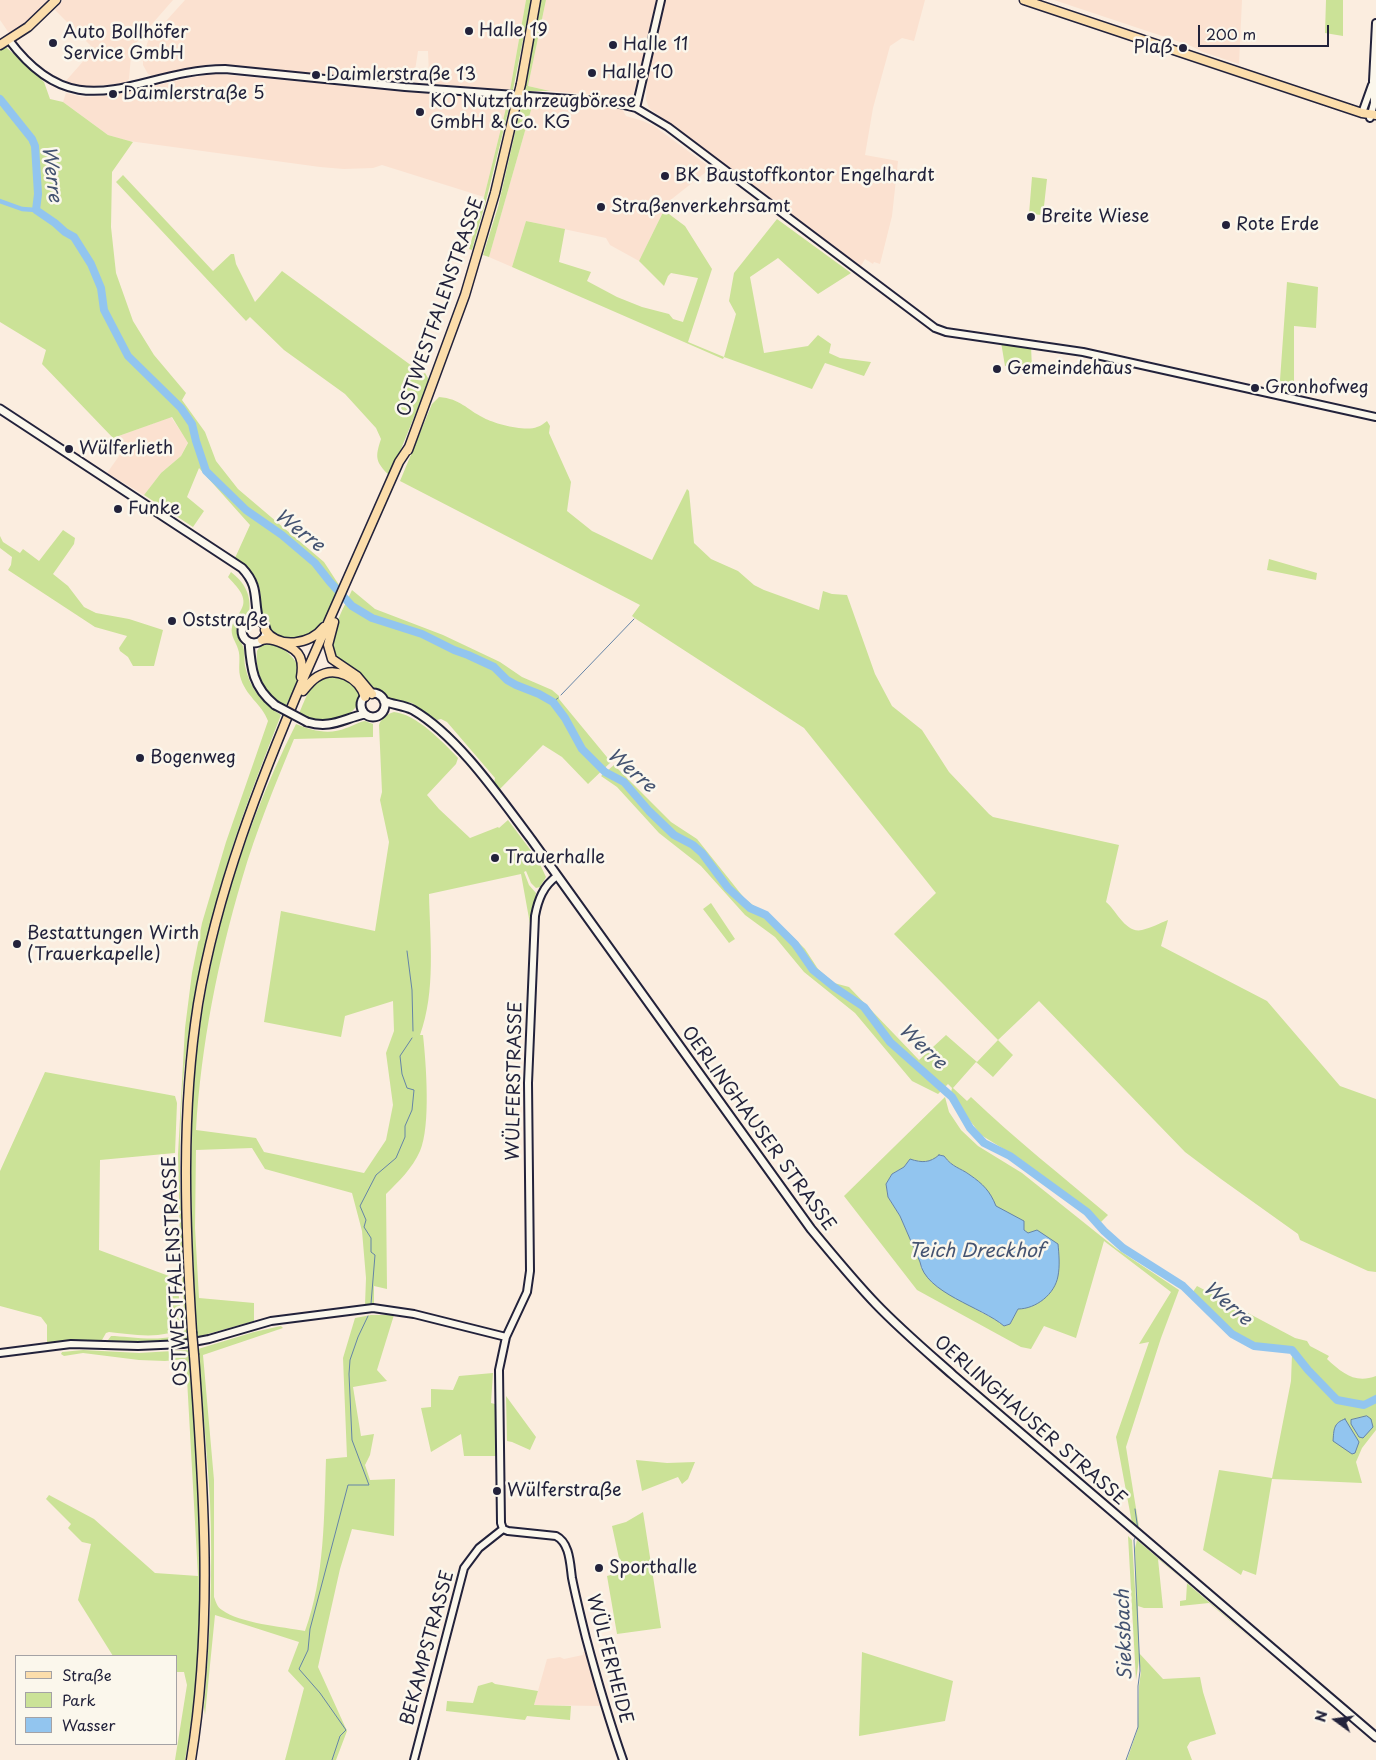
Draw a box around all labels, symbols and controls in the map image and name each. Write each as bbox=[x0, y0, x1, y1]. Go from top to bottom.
scale bar bbox=[1201, 15, 1332, 47]
place label: Halle 19 bbox=[479, 20, 548, 42]
place label: Auto Bollhöfer Service GmbH bbox=[63, 22, 188, 64]
text: 200 m bbox=[1206, 22, 1256, 45]
marker: Halle 19 bbox=[463, 25, 475, 37]
place label: Halle 11 bbox=[623, 34, 688, 56]
marker: Auto Bollhöfer Service GmbH bbox=[47, 37, 59, 49]
place label: Plaß bbox=[1133, 37, 1173, 59]
marker: Halle 11 bbox=[607, 39, 619, 51]
marker: Plaß bbox=[1177, 42, 1189, 54]
place label: Halle 10 bbox=[602, 62, 673, 84]
place label: Daimlerstraße 13 bbox=[326, 64, 476, 86]
marker: Halle 10 bbox=[586, 67, 598, 79]
marker: Daimlerstraße 13 bbox=[310, 69, 322, 81]
place label: Daimlerstraße 5 bbox=[123, 83, 265, 105]
marker: Daimlerstraße 5 bbox=[107, 88, 119, 100]
place label: KO Nutzfahrzeugbörese GmbH & Co. KG bbox=[430, 91, 636, 134]
marker: KO Nutzfahrzeugbörese GmbH & Co. KG bbox=[414, 106, 426, 118]
water label: Werre bbox=[36, 145, 66, 203]
place label: BK Baustoffkontor Engelhardt bbox=[675, 165, 935, 187]
marker: BK Baustoffkontor Engelhardt bbox=[659, 170, 671, 182]
street label: OSTWESTFALENSTRASSE bbox=[393, 194, 489, 420]
place label: Straßenverkehrsamt bbox=[611, 196, 790, 218]
marker: Straßenverkehrsamt bbox=[595, 201, 607, 213]
place label: Breite Wiese bbox=[1041, 206, 1149, 228]
marker: Breite Wiese bbox=[1025, 211, 1037, 223]
place label: Rote Erde bbox=[1236, 214, 1319, 236]
marker: Rote Erde bbox=[1220, 219, 1232, 231]
place label: Gemeindehaus bbox=[1007, 358, 1132, 380]
marker: Gemeindehaus bbox=[991, 363, 1003, 375]
place label: Gronhofweg bbox=[1265, 377, 1369, 399]
marker: Gronhofweg bbox=[1249, 382, 1261, 394]
place label: Wülferlieth bbox=[79, 438, 173, 460]
marker: Wülferlieth bbox=[63, 443, 75, 455]
place label: Funke bbox=[128, 498, 180, 520]
marker: Funke bbox=[112, 503, 124, 515]
water label: Werre bbox=[270, 505, 328, 557]
place label: Oststraße bbox=[182, 610, 268, 632]
marker: Oststraße bbox=[166, 615, 178, 627]
water label: Werre bbox=[602, 744, 660, 798]
place label: Bogenweg bbox=[150, 747, 236, 769]
marker: Bogenweg bbox=[134, 752, 146, 764]
place label: Trauerhalle bbox=[505, 847, 605, 869]
marker: Trauerhalle bbox=[489, 852, 501, 864]
place label: Bestattungen Wirth (Trauerkapelle) bbox=[27, 923, 199, 966]
marker: Bestattungen Wirth (Trauerkapelle) bbox=[11, 938, 23, 950]
street label: WÜLFERSTRASSE bbox=[503, 1001, 527, 1161]
water label: Werre bbox=[894, 1019, 950, 1075]
street label: OERLINGHAUSER STRASSE bbox=[676, 1022, 840, 1236]
street label: OSTWESTFALENSTRASSE bbox=[159, 1155, 193, 1387]
water label: Teich Dreckhof bbox=[908, 1241, 1044, 1263]
water label: Werre bbox=[1198, 1277, 1256, 1331]
street label: OERLINGHAUSER STRASSE bbox=[929, 1332, 1131, 1510]
place label: Wülferstraße bbox=[507, 1480, 622, 1502]
marker: Wülferstraße bbox=[491, 1485, 503, 1497]
place label: Sporthalle bbox=[609, 1557, 697, 1579]
marker: Sporthalle bbox=[593, 1562, 605, 1574]
street label: BEKAMPSTRASSE bbox=[397, 1568, 459, 1728]
water label: Sieksbach bbox=[1112, 1589, 1138, 1681]
street label: WÜLFERHEIDE bbox=[581, 1592, 637, 1726]
legend bbox=[15, 1655, 178, 1745]
text: Straße bbox=[62, 1663, 112, 1686]
text: Park bbox=[62, 1688, 96, 1711]
north arrow bbox=[1311, 1695, 1361, 1745]
text: N bbox=[1309, 1708, 1332, 1724]
text: Wasser bbox=[62, 1713, 115, 1736]

